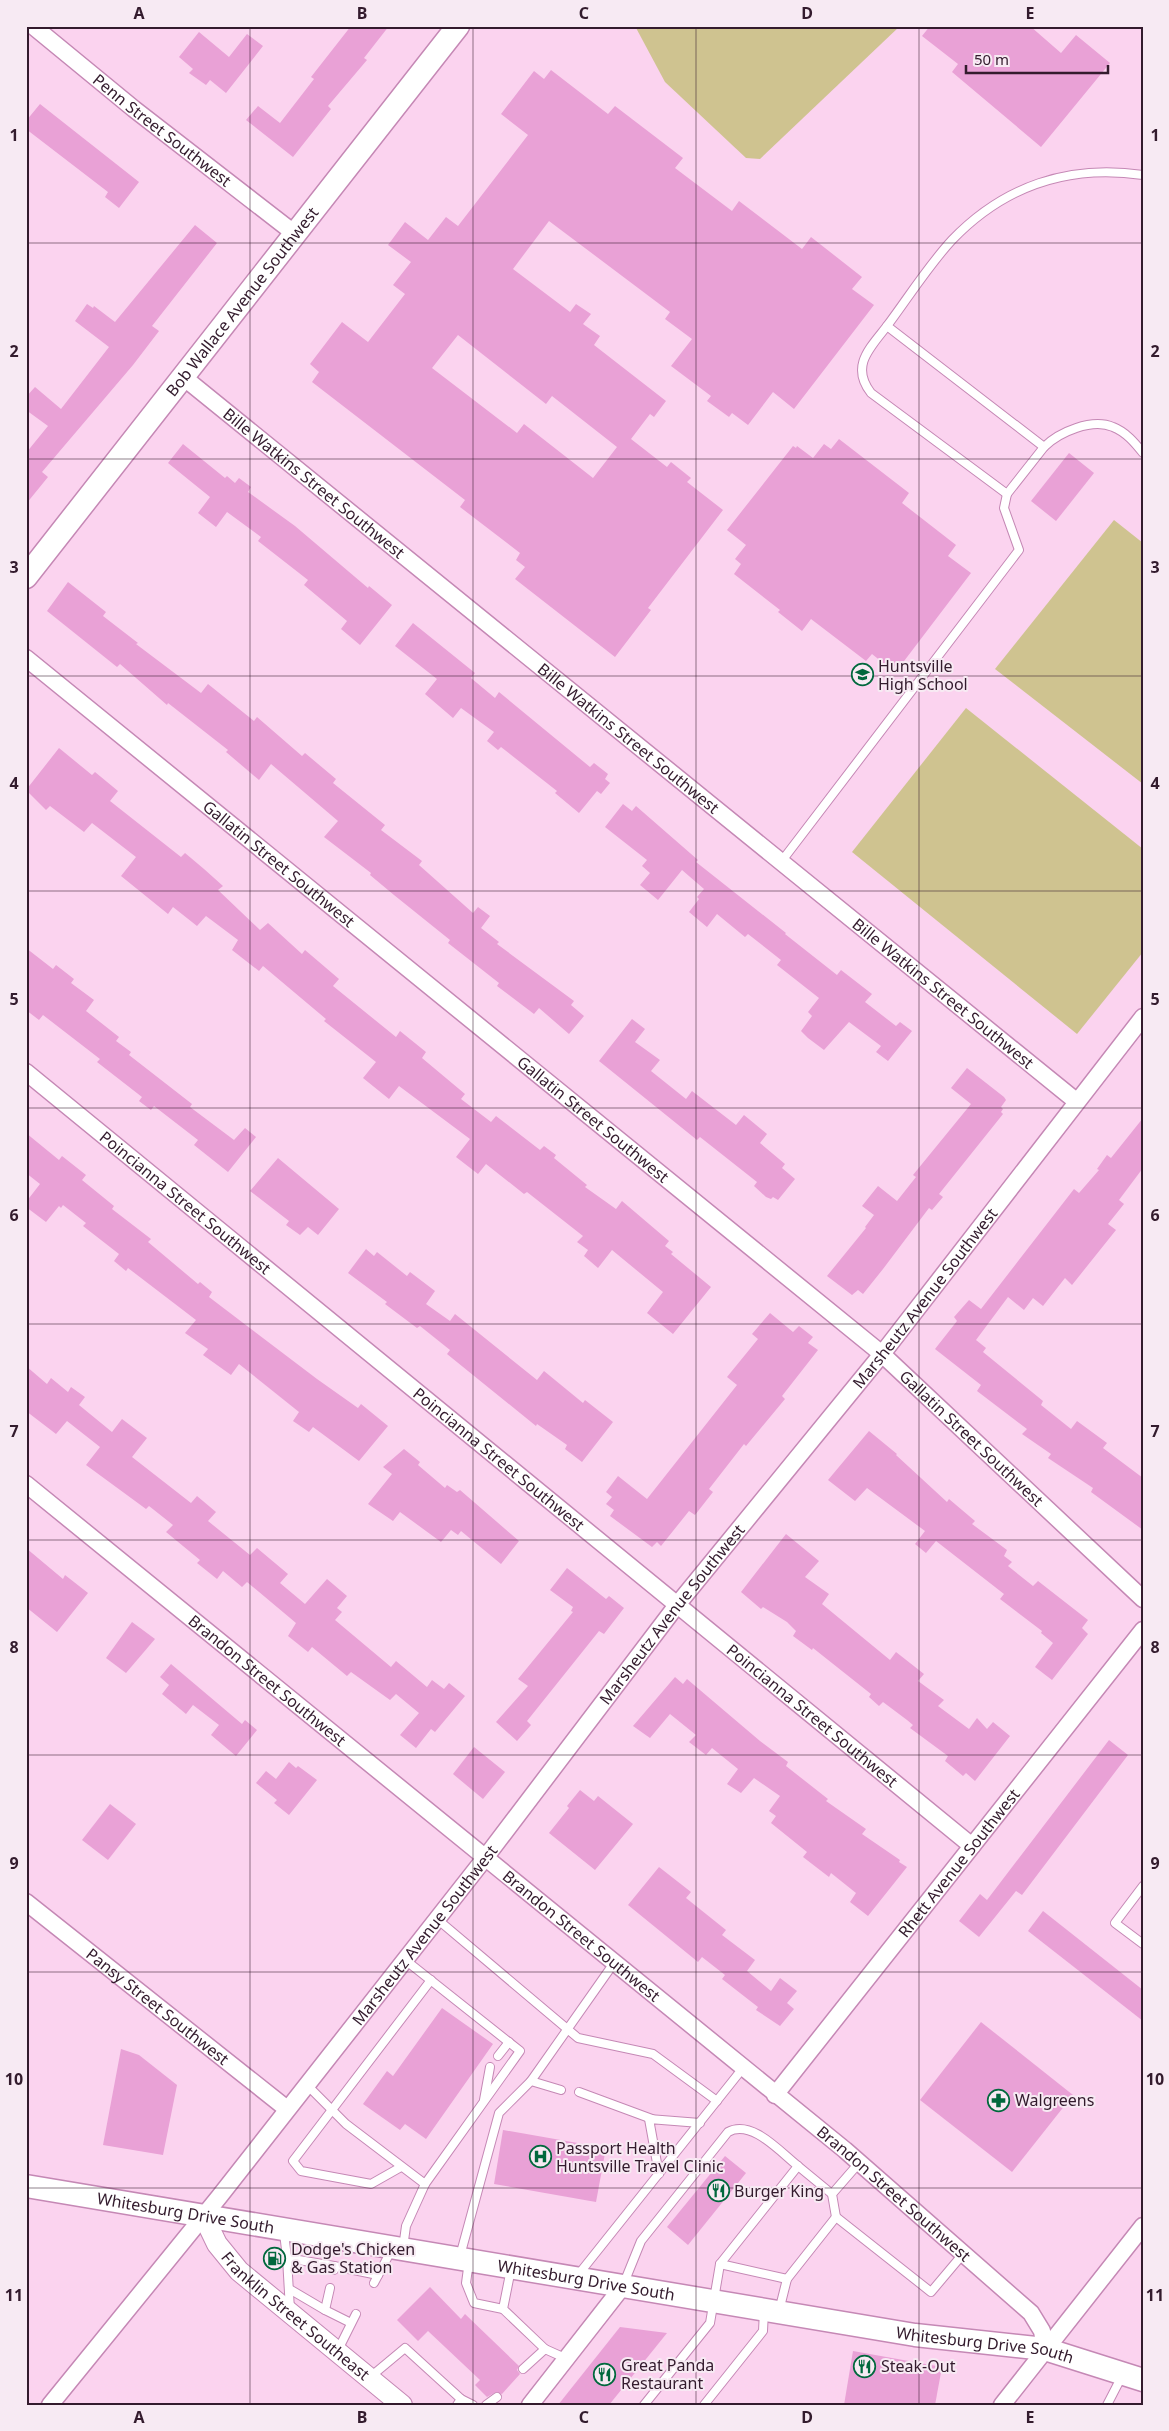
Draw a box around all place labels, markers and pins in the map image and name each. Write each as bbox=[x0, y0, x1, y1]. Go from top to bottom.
place label: Huntsville High School bbox=[878, 655, 968, 695]
school or university icon: Huntsville High School bbox=[850, 663, 874, 687]
pharmacy icon: Walgreens bbox=[987, 2088, 1011, 2112]
place label: Walgreens bbox=[1015, 2089, 1094, 2111]
place label: Passport Health Huntsville Travel Clinic bbox=[556, 2137, 724, 2177]
hospital icon: Passport Health Huntsville Travel Clinic bbox=[528, 2145, 552, 2169]
restaurant icon: Burger King bbox=[706, 2179, 730, 2203]
place label: Burger King bbox=[734, 2180, 824, 2202]
place label: Dodge's Chicken & Gas Station bbox=[291, 2238, 415, 2278]
fuel station icon: Dodge's Chicken & Gas Station bbox=[263, 2246, 287, 2270]
place label: Great Panda Restaurant bbox=[621, 2354, 714, 2394]
restaurant icon: Steak-Out bbox=[853, 2354, 877, 2378]
place label: Steak-Out bbox=[881, 2355, 956, 2377]
restaurant icon: Great Panda Restaurant bbox=[593, 2362, 617, 2386]

